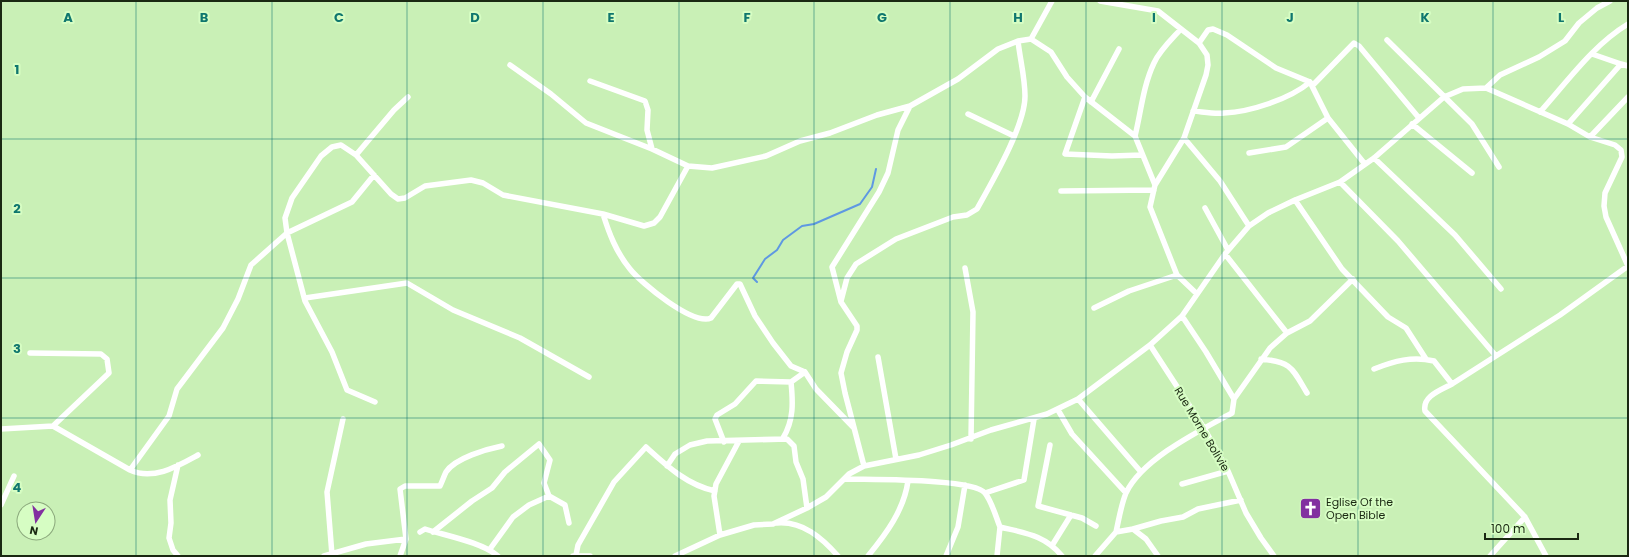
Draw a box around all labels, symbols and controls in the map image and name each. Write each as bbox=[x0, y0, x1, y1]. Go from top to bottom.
text: A bbox=[63, 8, 73, 27]
text: B bbox=[200, 8, 209, 27]
text: C bbox=[334, 8, 344, 27]
text: D bbox=[470, 8, 480, 27]
text: E bbox=[607, 8, 615, 27]
text: F bbox=[743, 8, 751, 27]
text: G bbox=[877, 8, 887, 27]
text: H bbox=[1013, 8, 1023, 27]
text: I bbox=[1152, 8, 1156, 27]
text: J bbox=[1286, 8, 1294, 27]
text: K bbox=[1420, 8, 1430, 27]
text: L bbox=[1558, 8, 1564, 27]
text: 1 bbox=[15, 60, 19, 79]
text: 2 bbox=[13, 199, 21, 218]
text: 3 bbox=[13, 339, 21, 358]
street label: Rue Morne Bolivie bbox=[1170, 384, 1234, 474]
text: 4 bbox=[13, 478, 22, 497]
place label: Eglise Of the Open Bible bbox=[1326, 494, 1393, 523]
church icon: Eglise Of the Open Bible bbox=[1298, 495, 1324, 521]
north arrow bbox=[16, 501, 56, 541]
scale bar bbox=[1485, 515, 1578, 541]
text: 100 m bbox=[1491, 520, 1525, 537]
text: N bbox=[28, 522, 40, 539]

